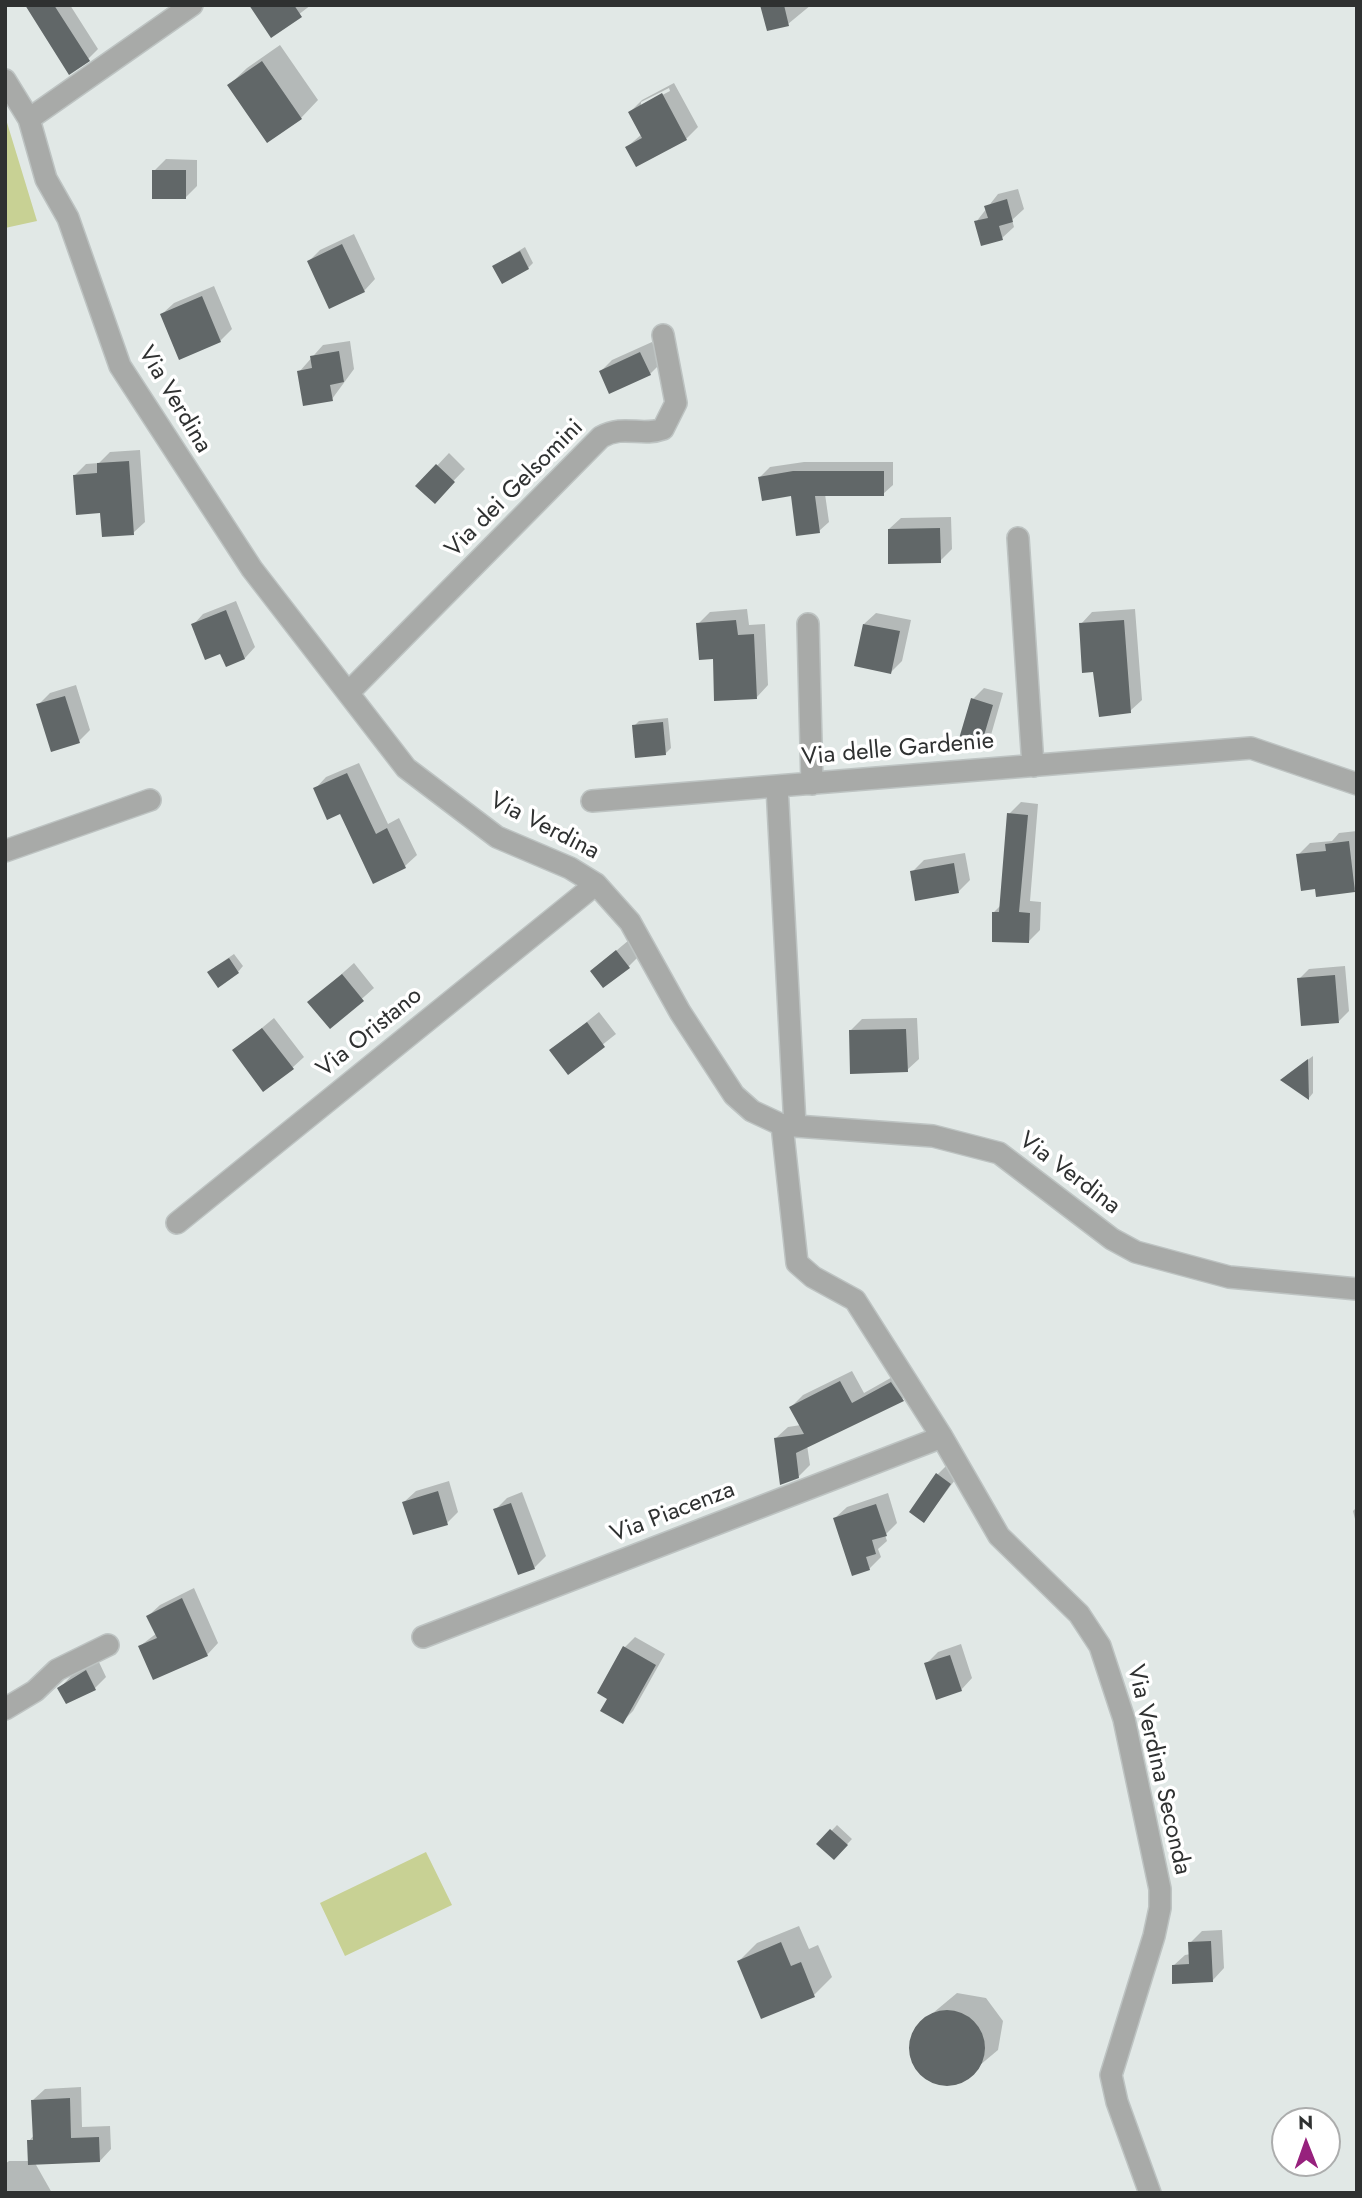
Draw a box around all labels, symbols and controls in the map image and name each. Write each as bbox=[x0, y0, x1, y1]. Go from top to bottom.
street label: Via Verdina bbox=[131, 341, 217, 459]
street label: Via dei Gelsomini bbox=[440, 414, 590, 564]
street label: Via delle Gardenie bbox=[801, 727, 995, 773]
street label: Via Verdina bbox=[484, 787, 604, 867]
street label: Via Oristano bbox=[312, 982, 428, 1084]
street label: Via Verdina bbox=[1013, 1127, 1125, 1221]
street label: Via Piacenza bbox=[607, 1476, 739, 1550]
street label: Via Verdina Seconda bbox=[1120, 1662, 1196, 1878]
north arrow bbox=[1271, 2107, 1341, 2177]
text: N bbox=[1298, 2109, 1313, 2136]

